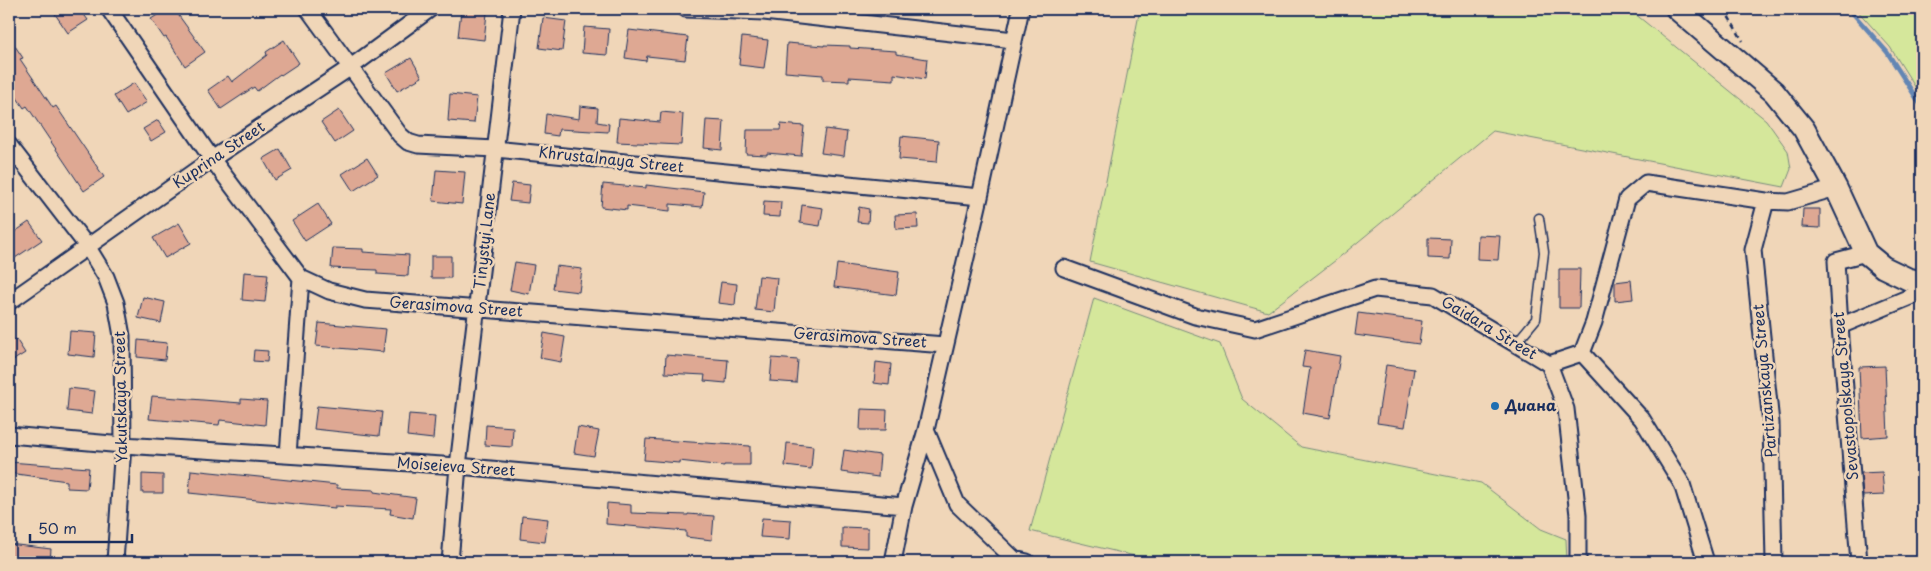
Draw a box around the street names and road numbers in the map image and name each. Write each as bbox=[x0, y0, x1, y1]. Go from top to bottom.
street label: Kuprina Street bbox=[167, 114, 269, 193]
street label: Khrustalnaya Street bbox=[537, 139, 685, 178]
street label: Tinystyi Lane bbox=[467, 191, 500, 290]
street label: Gerasimova Street bbox=[389, 289, 524, 322]
street label: Gaidara Street bbox=[1437, 289, 1542, 364]
street label: Partizanskaya Street bbox=[1745, 303, 1782, 459]
street label: Sevastopolskaya Street bbox=[1826, 311, 1863, 481]
street label: Gerasimova Street bbox=[793, 320, 928, 353]
street label: Yakutskaya Street bbox=[107, 331, 132, 463]
street label: Moiseieva Street bbox=[396, 450, 516, 481]

